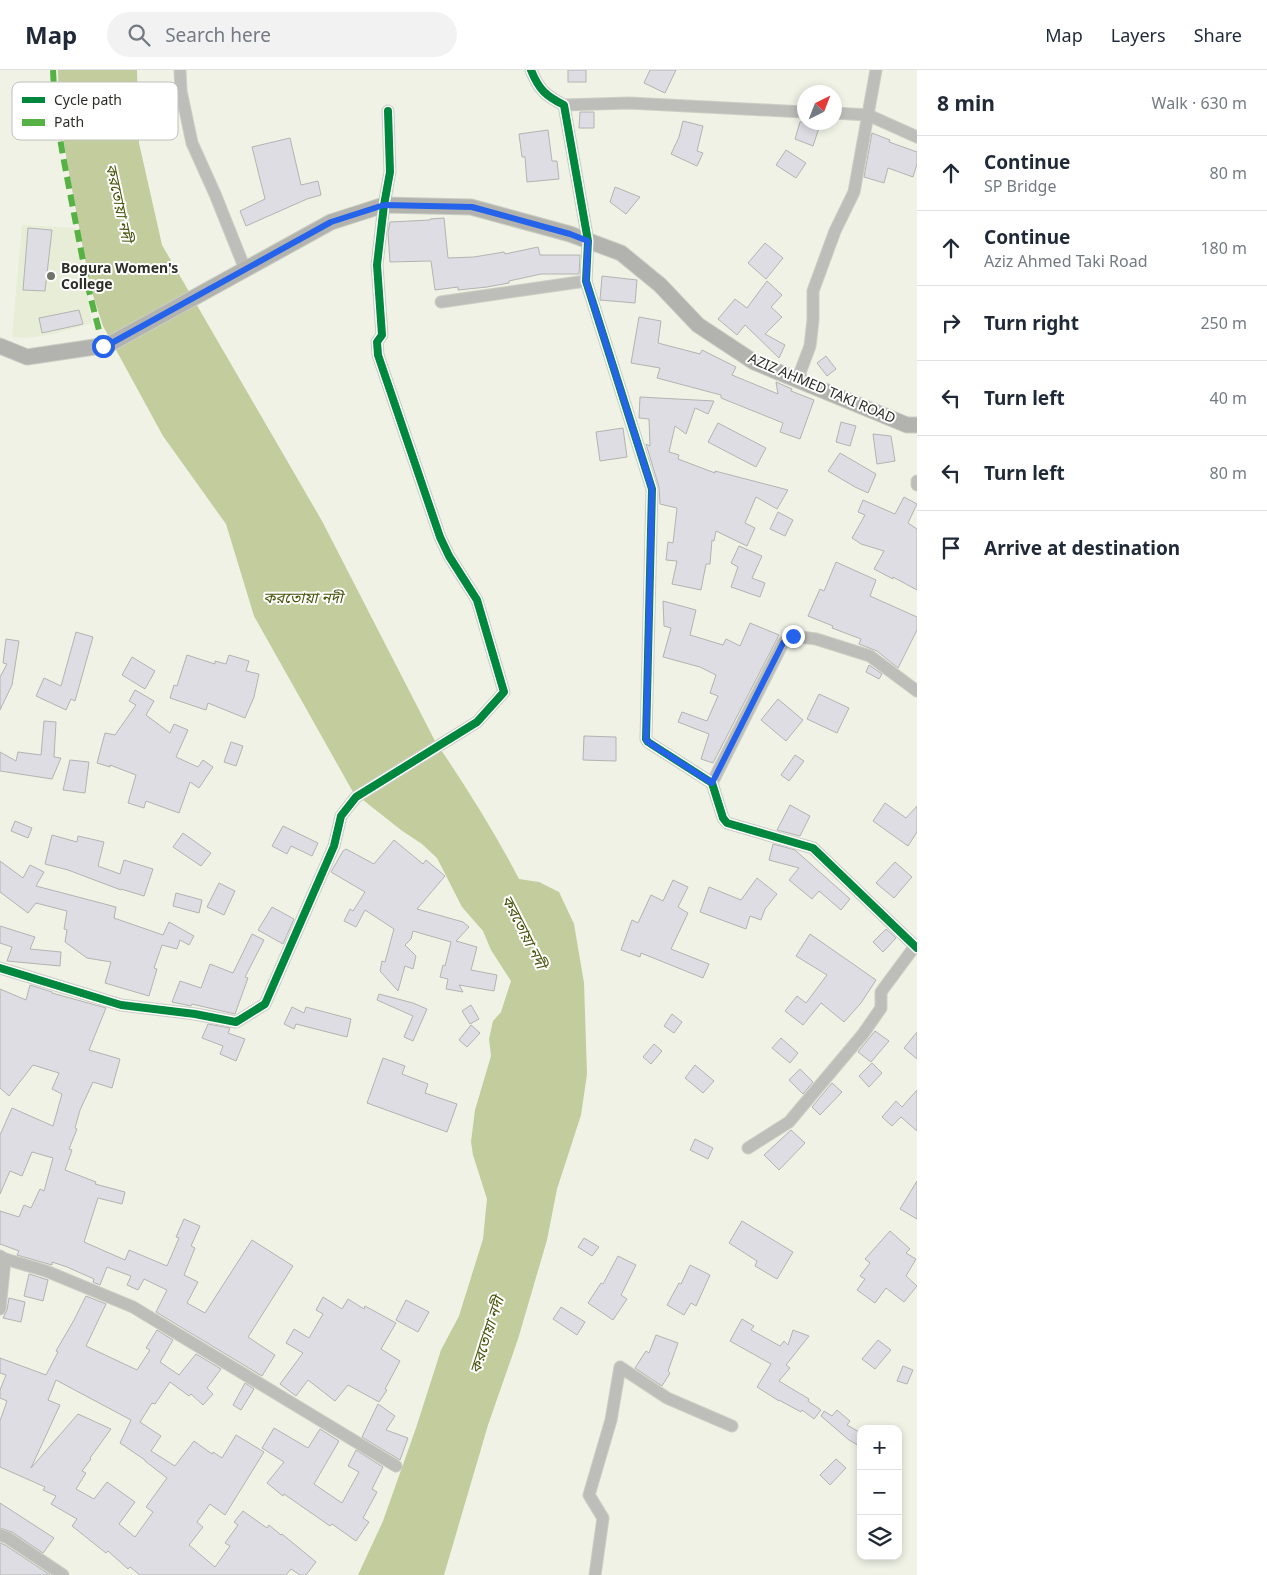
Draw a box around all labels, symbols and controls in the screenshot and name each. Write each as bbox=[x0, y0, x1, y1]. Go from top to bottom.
search box bbox=[107, 12, 457, 57]
text: Map bbox=[25, 18, 77, 51]
icon: search bbox=[125, 21, 153, 49]
text: Search here bbox=[165, 22, 271, 48]
text: Map bbox=[1045, 23, 1083, 47]
text: Layers bbox=[1111, 23, 1166, 47]
text: Share bbox=[1194, 23, 1242, 47]
legend bbox=[12, 82, 178, 140]
north arrow bbox=[797, 85, 842, 130]
text: 8 min bbox=[937, 89, 995, 117]
text: Cycle path bbox=[54, 90, 122, 109]
text: Walk · 630 m bbox=[1152, 92, 1247, 114]
text: Path bbox=[54, 112, 84, 131]
text: Continue bbox=[984, 149, 1070, 175]
icon: ahead bbox=[937, 159, 965, 187]
water label: করতোয়া নদী bbox=[102, 162, 139, 247]
text: 80 m bbox=[1210, 162, 1247, 184]
text: SP Bridge bbox=[984, 175, 1056, 197]
text: Continue bbox=[984, 224, 1070, 250]
icon: ahead bbox=[937, 234, 965, 262]
text: 180 m bbox=[1200, 237, 1247, 259]
text: Aziz Ahmed Taki Road bbox=[984, 250, 1148, 272]
place label: Bogura Women's College bbox=[61, 258, 178, 293]
marker: Bogura Women's College bbox=[45, 270, 57, 282]
icon: right bbox=[937, 309, 965, 337]
text: Turn right bbox=[984, 310, 1079, 336]
text: 250 m bbox=[1200, 312, 1247, 334]
route start bbox=[92, 335, 115, 358]
street label: AZIZ AHMED TAKI ROAD bbox=[746, 348, 899, 427]
icon: left bbox=[937, 384, 965, 412]
text: Turn left bbox=[984, 385, 1065, 411]
text: 40 m bbox=[1210, 387, 1247, 409]
icon: left bbox=[937, 459, 965, 487]
text: Turn left bbox=[984, 460, 1065, 486]
text: 80 m bbox=[1210, 462, 1247, 484]
icon: arrive bbox=[937, 534, 965, 562]
text: Arrive at destination bbox=[984, 535, 1180, 561]
water label: করতোয়া নদী bbox=[263, 587, 346, 607]
route end bbox=[782, 625, 805, 648]
water label: করতোয়া নদী bbox=[498, 892, 553, 974]
water label: করতোয়া নদী bbox=[464, 1291, 509, 1376]
map controls bbox=[857, 1425, 902, 1560]
button: + bbox=[857, 1425, 902, 1470]
button: − bbox=[857, 1470, 902, 1515]
button: layers bbox=[857, 1515, 902, 1560]

